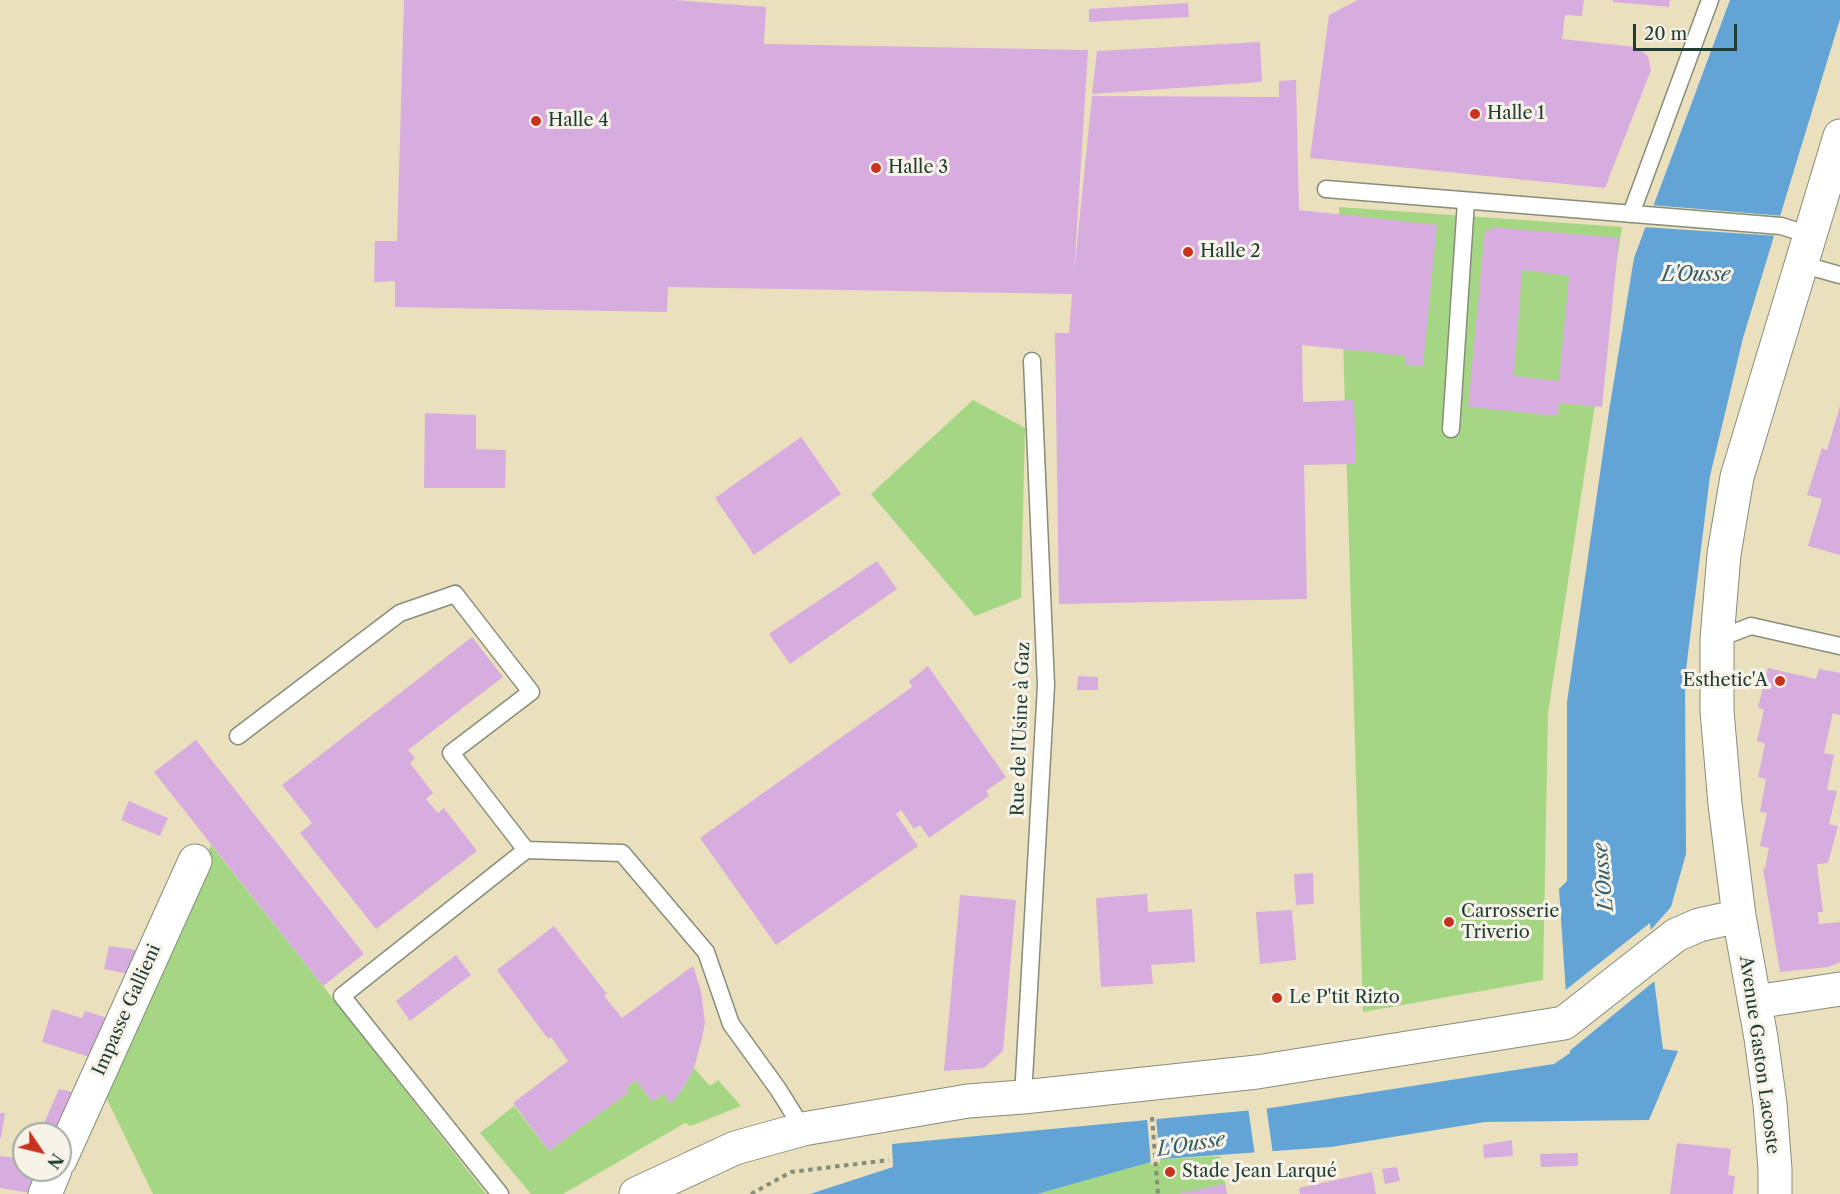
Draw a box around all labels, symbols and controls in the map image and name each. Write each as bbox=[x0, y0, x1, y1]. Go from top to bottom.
scale bar bbox=[1636, 12, 1740, 50]
text: 20 m bbox=[1644, 23, 1687, 45]
place label: Halle 1 bbox=[1487, 103, 1545, 125]
marker: Halle 1 bbox=[1468, 107, 1482, 121]
place label: Halle 4 bbox=[548, 110, 609, 132]
marker: Halle 4 bbox=[529, 114, 543, 128]
place label: Halle 3 bbox=[888, 157, 948, 179]
marker: Halle 3 bbox=[869, 161, 883, 175]
place label: Halle 2 bbox=[1200, 241, 1261, 263]
marker: Halle 2 bbox=[1181, 245, 1195, 259]
water label: L'Ousse bbox=[1662, 263, 1730, 287]
street label: Rue de l'Usine à Gaz bbox=[1007, 641, 1035, 817]
place label: Esthetic'A bbox=[1683, 670, 1768, 692]
marker: Esthetic'A bbox=[1773, 674, 1787, 688]
water label: L'Ousse bbox=[1589, 842, 1619, 912]
place label: Carrosserie Triverio bbox=[1461, 901, 1559, 944]
marker: Carrosserie Triverio bbox=[1442, 915, 1456, 929]
street label: Impasse Gallieni bbox=[88, 941, 166, 1079]
street label: Avenue Gaston Lacoste bbox=[1734, 955, 1784, 1155]
place label: Le P'tit Rizto bbox=[1289, 987, 1400, 1009]
marker: Le P'tit Rizto bbox=[1270, 991, 1284, 1005]
north arrow bbox=[12, 1122, 72, 1182]
water label: L'Ousse bbox=[1155, 1128, 1227, 1162]
text: N bbox=[43, 1150, 67, 1173]
place label: Stade Jean Larqué bbox=[1182, 1161, 1337, 1183]
marker: Stade Jean Larqué bbox=[1163, 1165, 1177, 1179]

